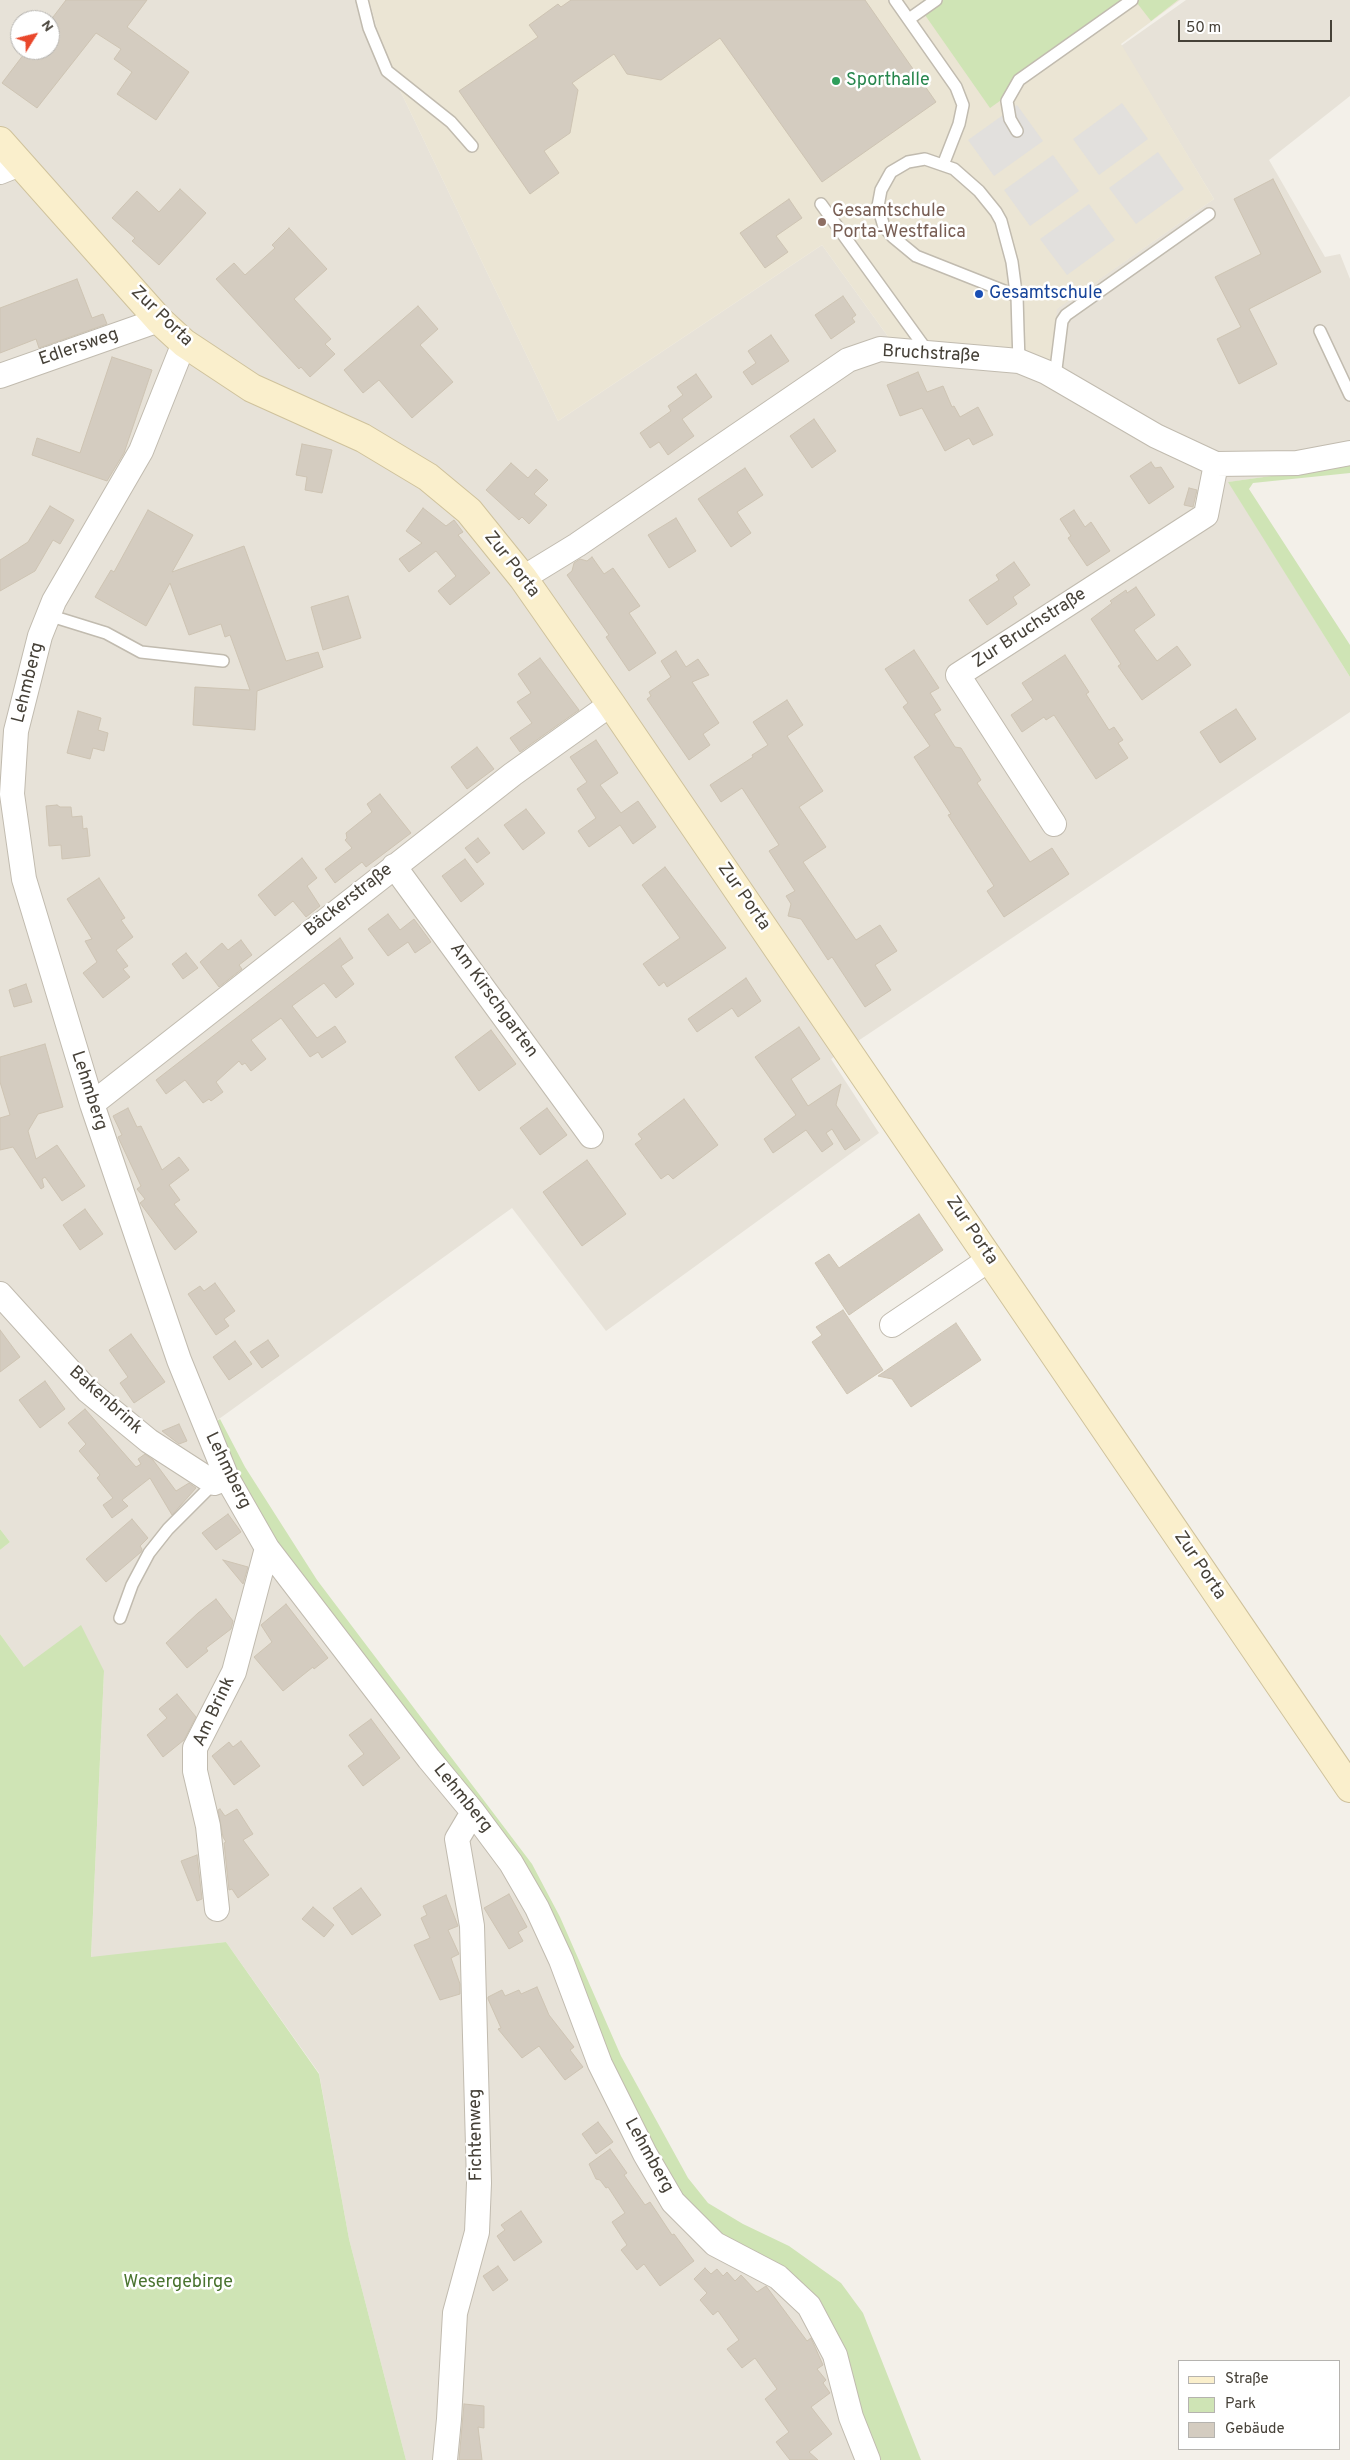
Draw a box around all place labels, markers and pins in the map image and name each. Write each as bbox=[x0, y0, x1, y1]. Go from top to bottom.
place label: Sporthalle bbox=[846, 70, 930, 92]
marker: Sporthalle bbox=[830, 75, 842, 87]
place label: Gesamtschule Porta-Westfalica bbox=[832, 201, 966, 243]
marker: Gesamtschule Porta-Westfalica bbox=[816, 216, 828, 228]
place label: Gesamtschule bbox=[989, 283, 1102, 305]
marker: Gesamtschule bbox=[973, 288, 985, 300]

